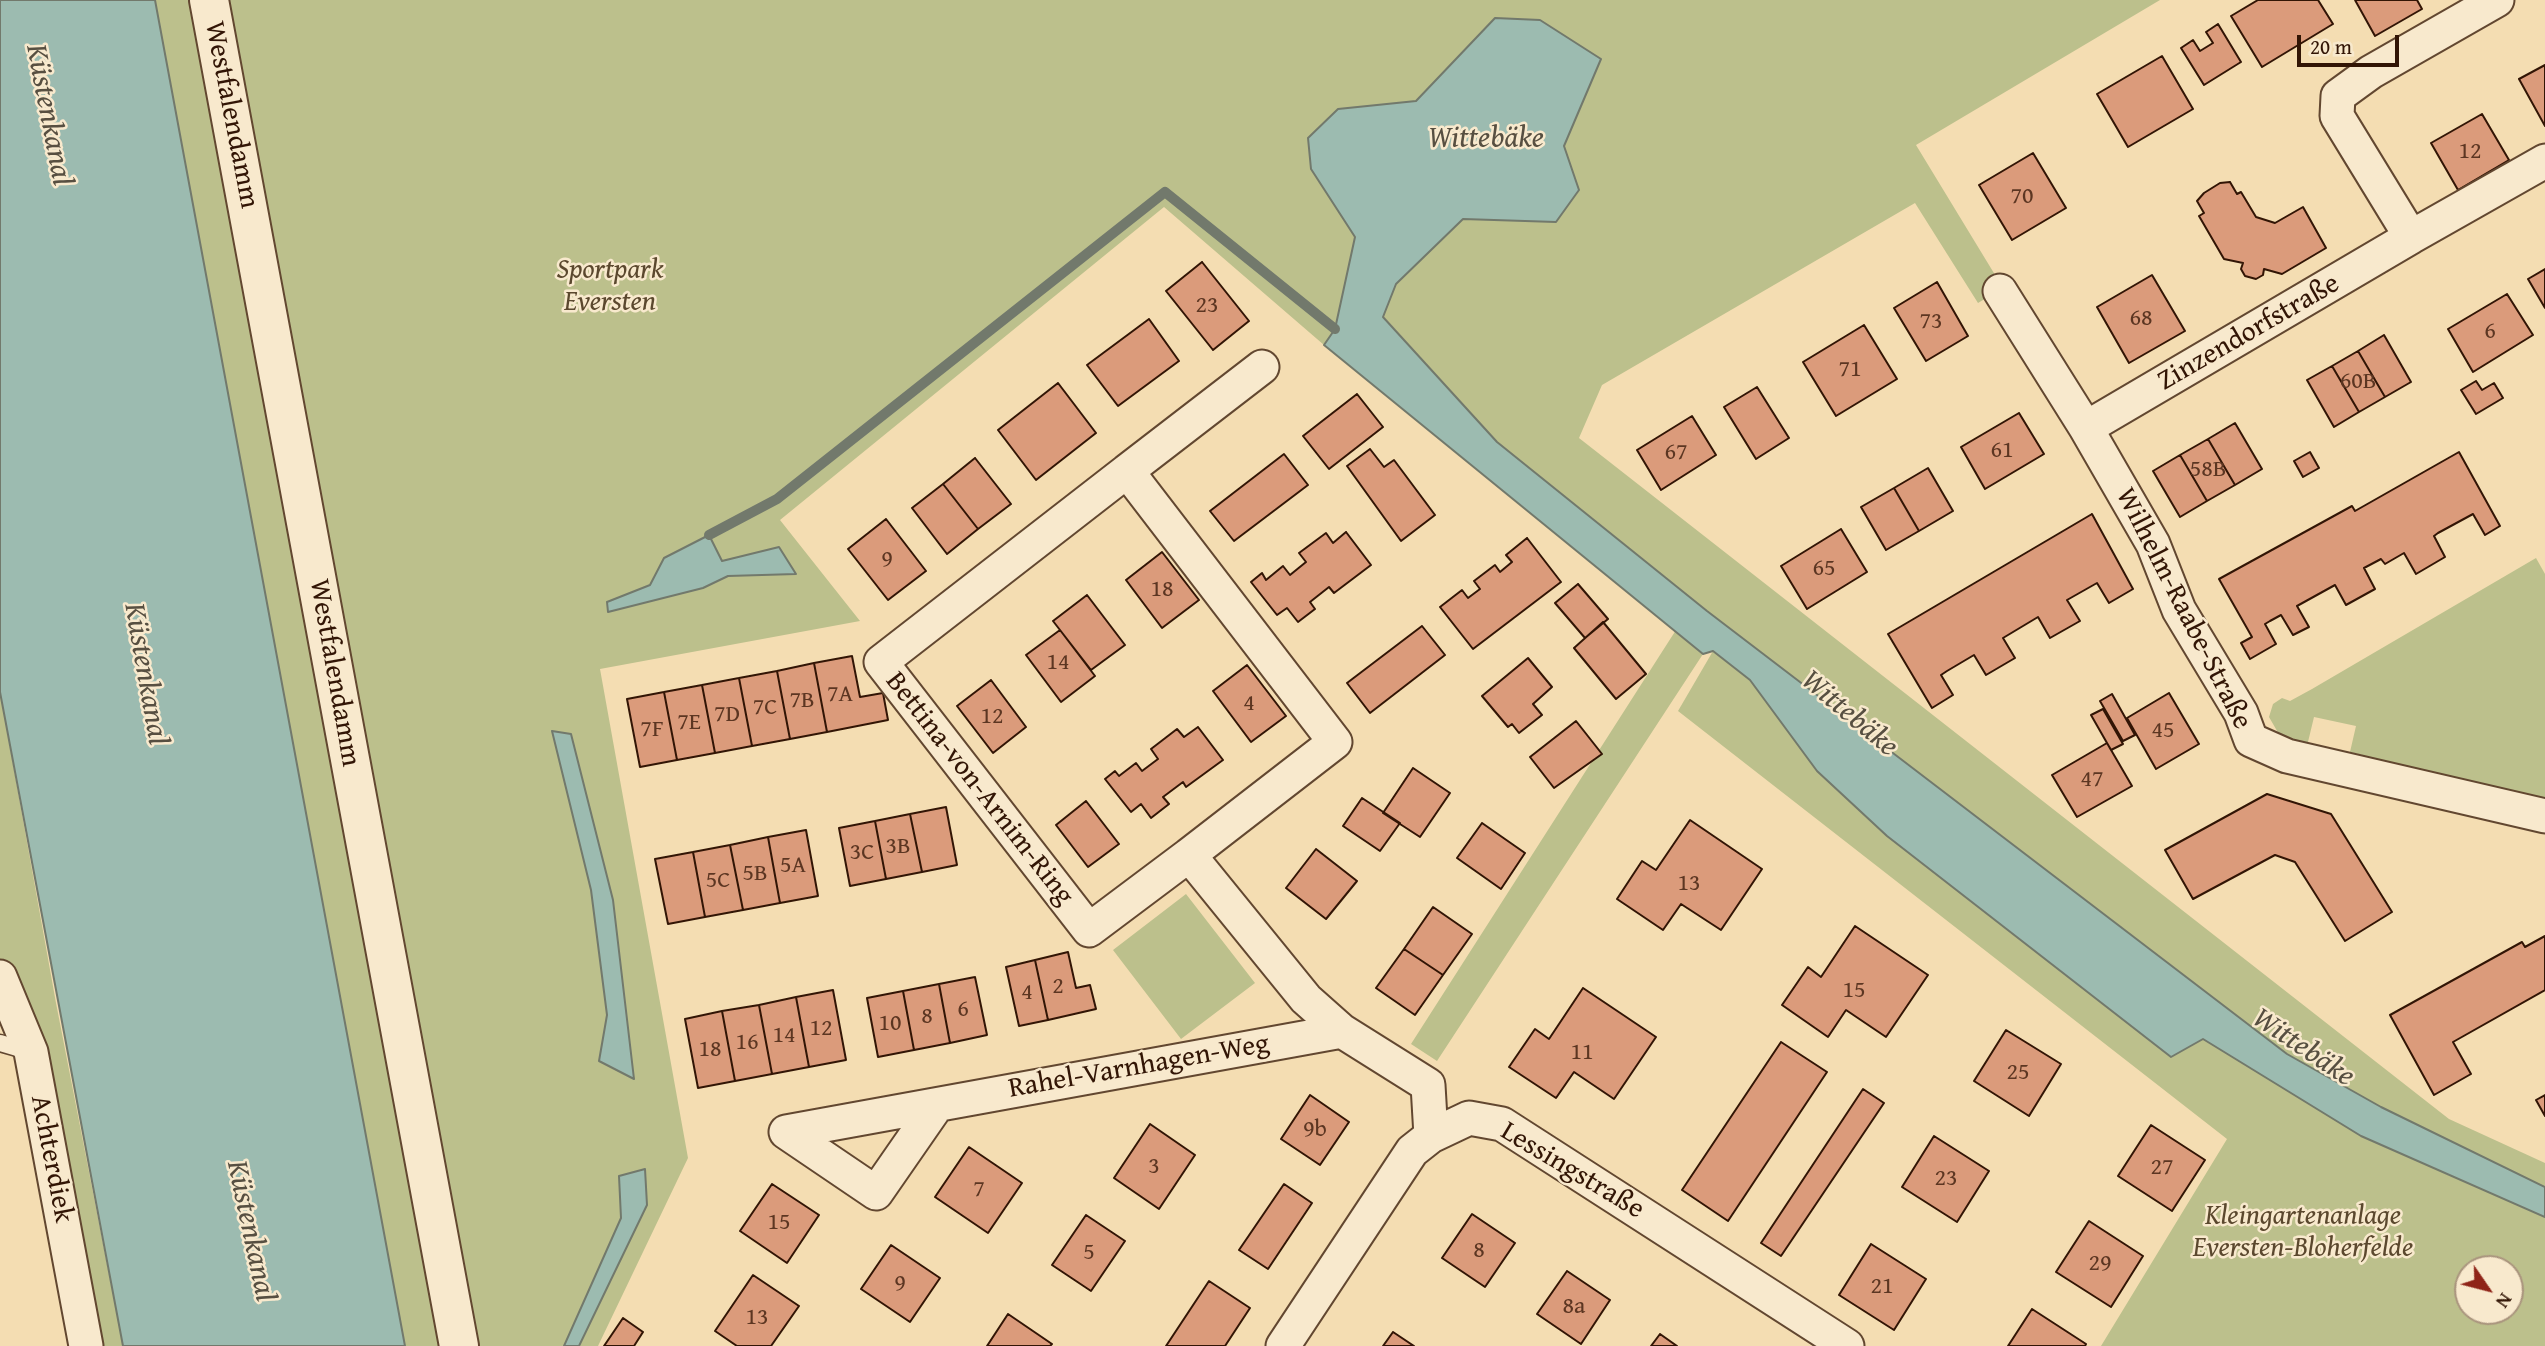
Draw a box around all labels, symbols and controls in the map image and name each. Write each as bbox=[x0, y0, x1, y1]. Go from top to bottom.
street label: Westfalendamm bbox=[196, 19, 266, 211]
scale bar bbox=[2300, 21, 2402, 65]
text: 20 m bbox=[2310, 31, 2352, 62]
water label: Küstenkanal bbox=[17, 41, 79, 189]
water label: Wittebäke bbox=[1428, 121, 1544, 157]
house number: 12 bbox=[2458, 138, 2482, 166]
house number: 70 bbox=[2010, 183, 2034, 211]
park label: Sportpark Eversten bbox=[557, 254, 663, 320]
street label: Zinzendorfstraße bbox=[2152, 267, 2346, 399]
house number: 23 bbox=[1195, 292, 1219, 320]
house number: 68 bbox=[2129, 305, 2153, 333]
house number: 73 bbox=[1919, 308, 1943, 336]
house number: 6 bbox=[2484, 318, 2496, 346]
house number: 71 bbox=[1838, 356, 1862, 384]
house number: 60B bbox=[2340, 368, 2376, 396]
house number: 61 bbox=[1990, 437, 2014, 465]
house number: 67 bbox=[1664, 439, 1688, 467]
house number: 58B bbox=[2190, 456, 2226, 484]
street label: Wilhelm-Raabe-Straße bbox=[2108, 483, 2258, 735]
house number: 9 bbox=[881, 546, 893, 574]
house number: 65 bbox=[1812, 555, 1836, 583]
house number: 18 bbox=[1150, 576, 1174, 604]
street label: Westfalendamm bbox=[301, 577, 367, 769]
water label: Küstenkanal bbox=[115, 600, 175, 748]
house number: 14 bbox=[1046, 649, 1070, 677]
water label: Wittebäke bbox=[1793, 663, 1905, 765]
street label: Bettina-von-Arnim-Ring bbox=[878, 666, 1080, 912]
house number: 7A bbox=[827, 681, 853, 709]
house number: 7B bbox=[789, 687, 815, 715]
house number: 4 bbox=[1243, 690, 1255, 718]
house number: 7C bbox=[753, 694, 777, 722]
house number: 7D bbox=[714, 701, 740, 729]
house number: 12 bbox=[980, 703, 1004, 731]
house number: 7E bbox=[677, 709, 701, 737]
house number: 7F bbox=[640, 716, 664, 744]
house number: 45 bbox=[2151, 717, 2175, 745]
house number: 47 bbox=[2080, 766, 2104, 794]
house number: 3B bbox=[885, 833, 911, 861]
house number: 3C bbox=[850, 839, 874, 867]
house number: 5A bbox=[780, 852, 806, 880]
house number: 5B bbox=[742, 860, 768, 888]
house number: 5C bbox=[706, 867, 730, 895]
house number: 13 bbox=[1677, 870, 1701, 898]
house number: 2 bbox=[1052, 973, 1064, 1001]
house number: 15 bbox=[1842, 977, 1866, 1005]
house number: 4 bbox=[1021, 979, 1033, 1007]
house number: 6 bbox=[957, 996, 969, 1024]
water label: Wittebäke bbox=[2245, 1001, 2361, 1095]
house number: 8 bbox=[921, 1003, 933, 1031]
house number: 10 bbox=[878, 1010, 902, 1038]
house number: 12 bbox=[809, 1015, 833, 1043]
house number: 14 bbox=[772, 1022, 796, 1050]
street label: Rahel-Varnhagen-Weg bbox=[1006, 1028, 1272, 1106]
house number: 16 bbox=[735, 1029, 759, 1057]
house number: 18 bbox=[698, 1036, 722, 1064]
house number: 11 bbox=[1570, 1039, 1594, 1067]
house number: 25 bbox=[2006, 1059, 2030, 1087]
street label: Achterdiek bbox=[22, 1092, 80, 1226]
street label: Lessingstraße bbox=[1494, 1115, 1650, 1227]
house number: 9b bbox=[1303, 1116, 1327, 1144]
house number: 3 bbox=[1148, 1153, 1160, 1181]
house number: 27 bbox=[2150, 1154, 2174, 1182]
water label: Küstenkanal bbox=[217, 1157, 283, 1305]
house number: 23 bbox=[1934, 1165, 1958, 1193]
house number: 7 bbox=[973, 1176, 985, 1204]
park label: Kleingartenanlage Eversten-Bloherfelde bbox=[2193, 1200, 2413, 1266]
house number: 15 bbox=[767, 1209, 791, 1237]
house number: 8 bbox=[1473, 1237, 1485, 1265]
house number: 5 bbox=[1083, 1239, 1095, 1267]
house number: 29 bbox=[2088, 1250, 2112, 1278]
north arrow bbox=[2454, 1255, 2524, 1325]
house number: 9 bbox=[894, 1270, 906, 1298]
house number: 21 bbox=[1870, 1273, 1894, 1301]
text: N bbox=[2489, 1288, 2520, 1314]
house number: 8a bbox=[1563, 1293, 1585, 1321]
house number: 13 bbox=[745, 1304, 769, 1332]

